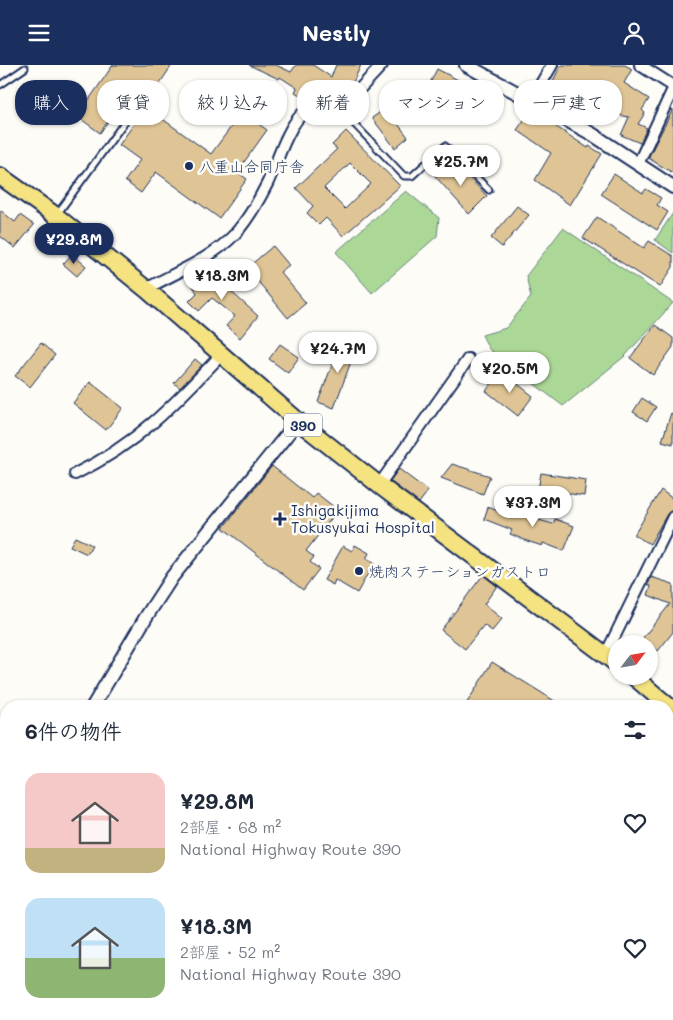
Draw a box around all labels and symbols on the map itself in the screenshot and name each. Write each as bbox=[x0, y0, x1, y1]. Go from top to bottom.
pin: ¥25.7M bbox=[420, 145, 502, 187]
place label: 八重山合同庁舎 bbox=[199, 156, 304, 176]
marker: 八重山合同庁舎 bbox=[183, 160, 195, 172]
pin: ¥29.8M bbox=[33, 223, 115, 265]
pin: ¥18.3M bbox=[181, 259, 263, 301]
pin: ¥24.7M bbox=[297, 331, 379, 374]
pin: ¥20.5M bbox=[469, 351, 551, 394]
road number: 390 bbox=[284, 413, 322, 437]
pin: ¥37.3M bbox=[492, 485, 574, 528]
place label: Ishigakijima Tokusyukai Hospital bbox=[291, 500, 435, 537]
marker: Ishigakijima Tokusyukai Hospital bbox=[273, 512, 287, 526]
place label: 焼肉ステーションガストロ bbox=[369, 561, 551, 581]
marker: 焼肉ステーションガストロ bbox=[353, 565, 365, 577]
north arrow bbox=[608, 635, 658, 685]

